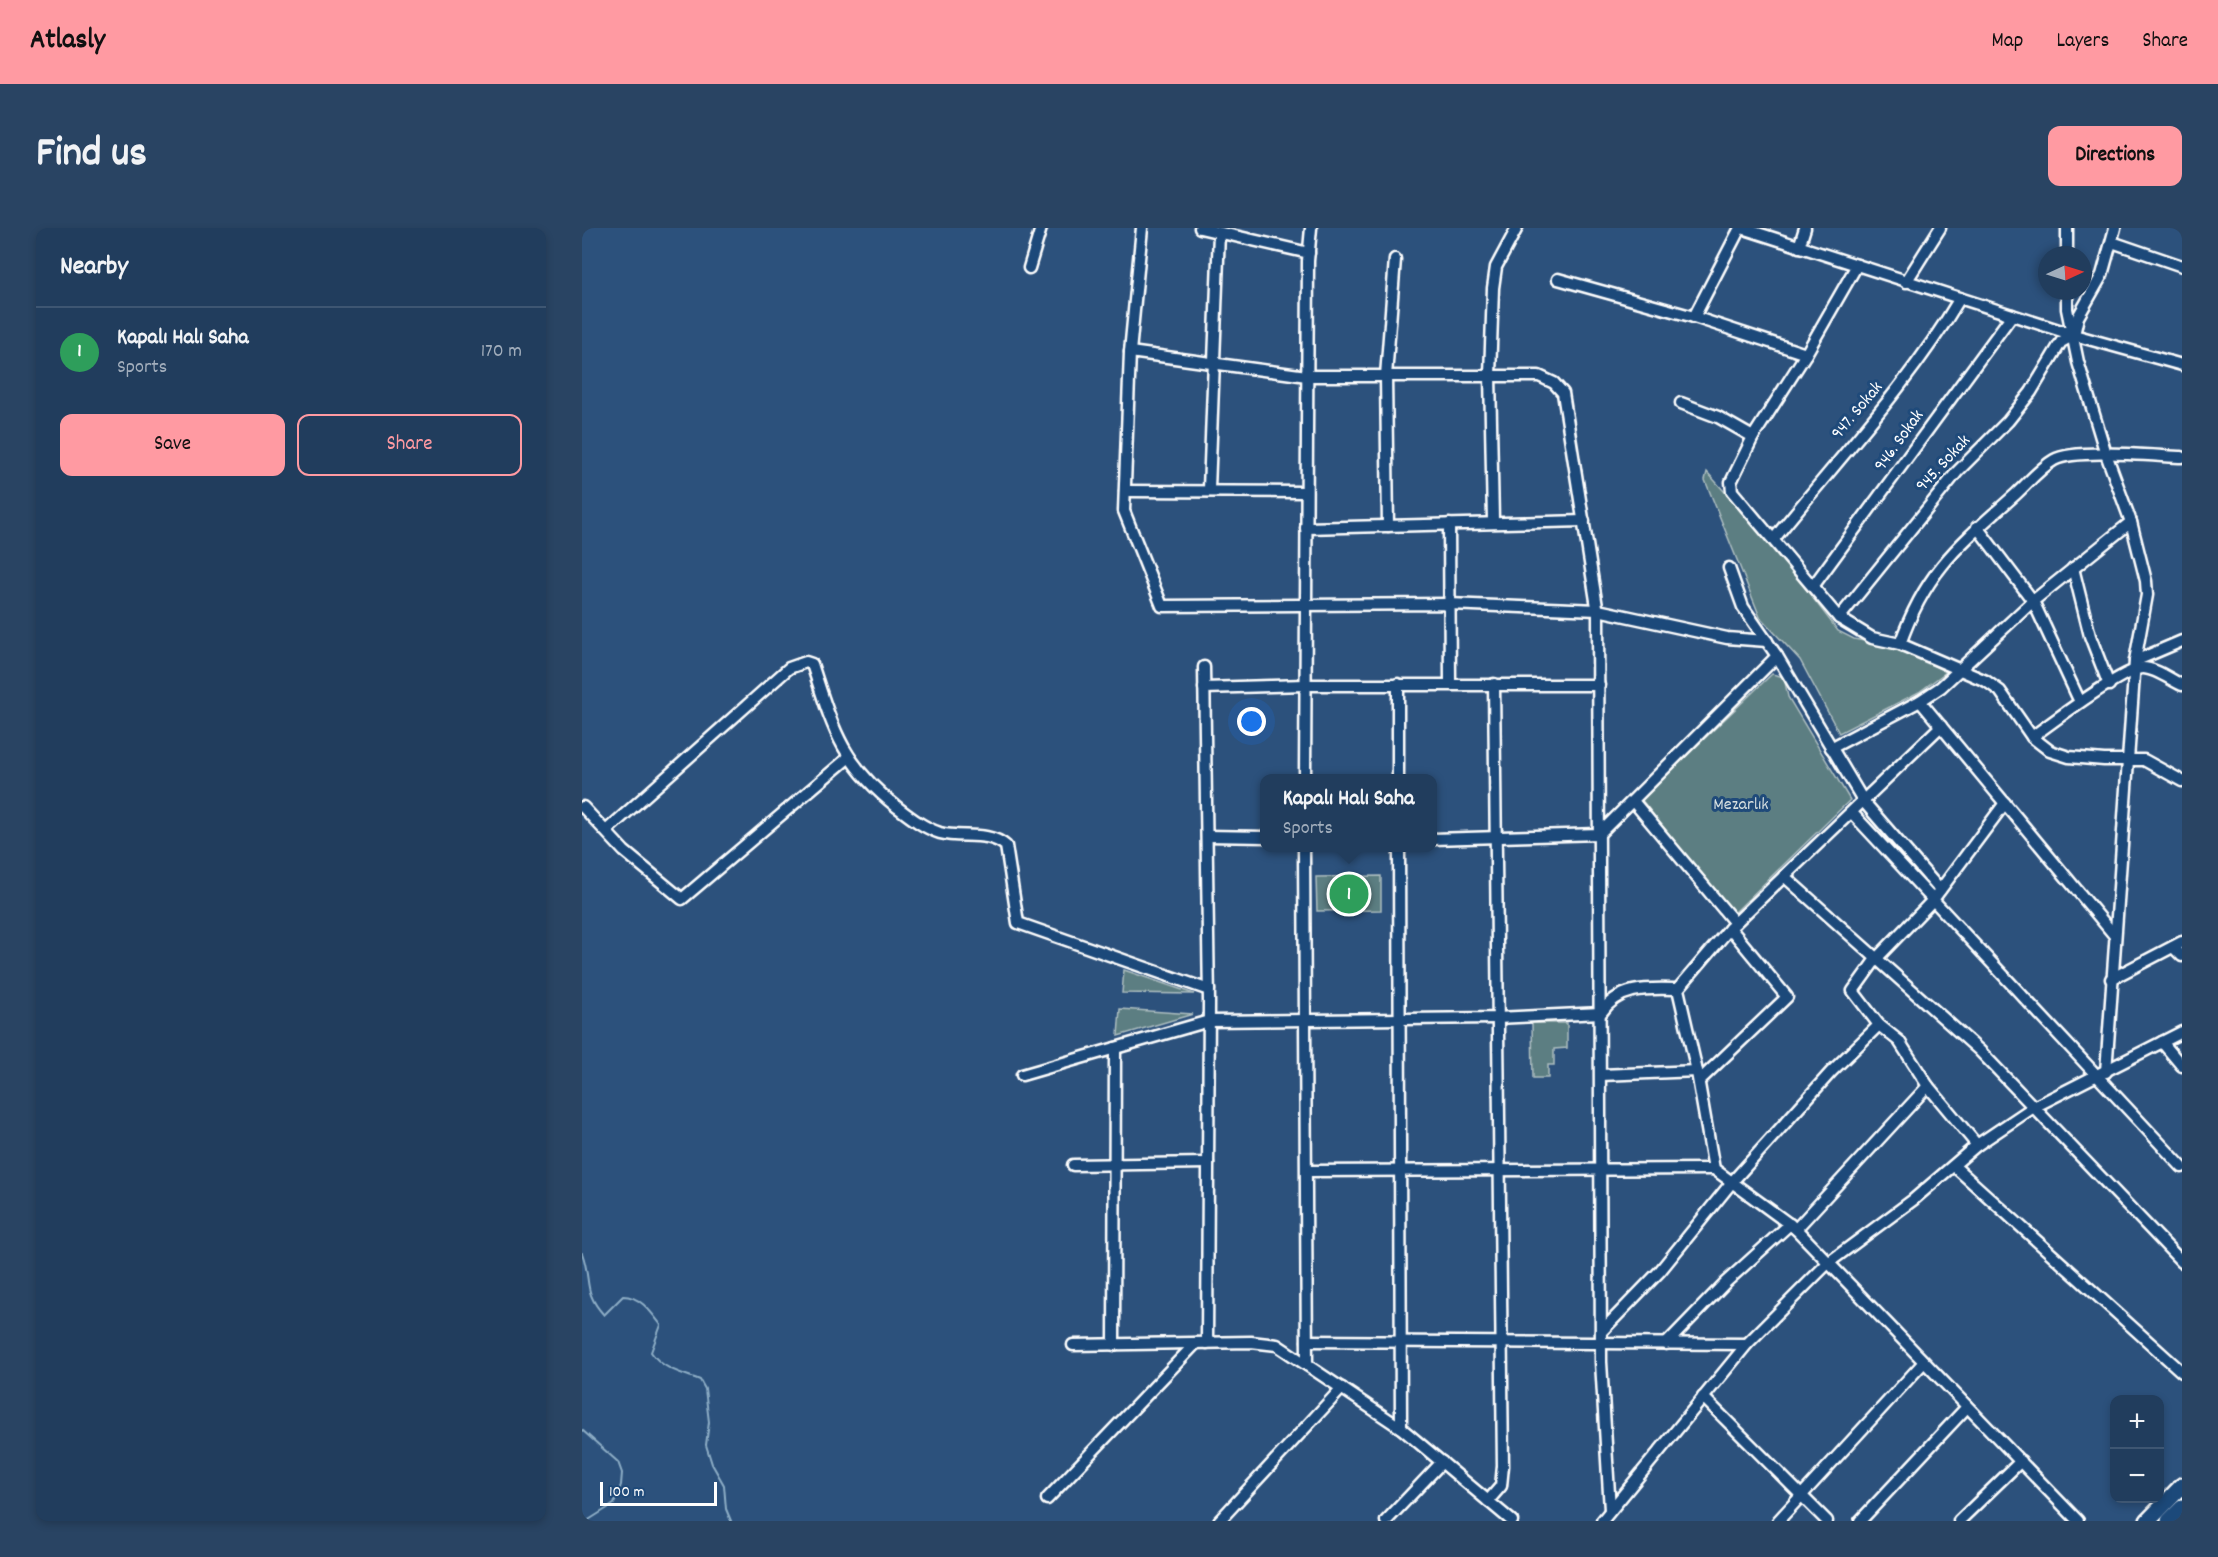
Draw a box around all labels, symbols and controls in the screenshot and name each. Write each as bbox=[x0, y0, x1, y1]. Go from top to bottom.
text: Atlasly bbox=[30, 22, 105, 62]
text: Map bbox=[1992, 27, 2023, 57]
text: Layers bbox=[2056, 27, 2109, 57]
text: Share bbox=[2142, 27, 2188, 57]
text: Find us bbox=[36, 126, 147, 186]
button: Directions bbox=[2048, 126, 2182, 186]
north arrow bbox=[2038, 246, 2092, 300]
text: Nearby bbox=[60, 249, 128, 286]
text: Kapalı Halı Saha bbox=[117, 323, 249, 354]
text: 1 bbox=[77, 338, 82, 366]
text: 170 m bbox=[481, 338, 522, 366]
text: Sports bbox=[117, 354, 167, 382]
street label: 947. Sokak bbox=[1826, 377, 1890, 445]
street label: 946. Sokak bbox=[1869, 405, 1931, 477]
button: Save bbox=[60, 414, 285, 476]
button: Share bbox=[297, 414, 522, 476]
street label: 945. Sokak bbox=[1911, 430, 1977, 498]
your location bbox=[1237, 707, 1266, 736]
popup bbox=[1260, 774, 1437, 852]
text: Kapalı Halı Saha bbox=[1283, 784, 1414, 815]
park label: Mezarlık bbox=[1713, 793, 1769, 818]
text: Sports bbox=[1283, 815, 1333, 843]
pin: 1 bbox=[1330, 872, 1368, 916]
map controls bbox=[2110, 1395, 2164, 1503]
button: + bbox=[2110, 1395, 2164, 1449]
button: − bbox=[2110, 1449, 2164, 1503]
scale bar bbox=[600, 1479, 717, 1506]
text: 100 m bbox=[609, 1481, 645, 1504]

